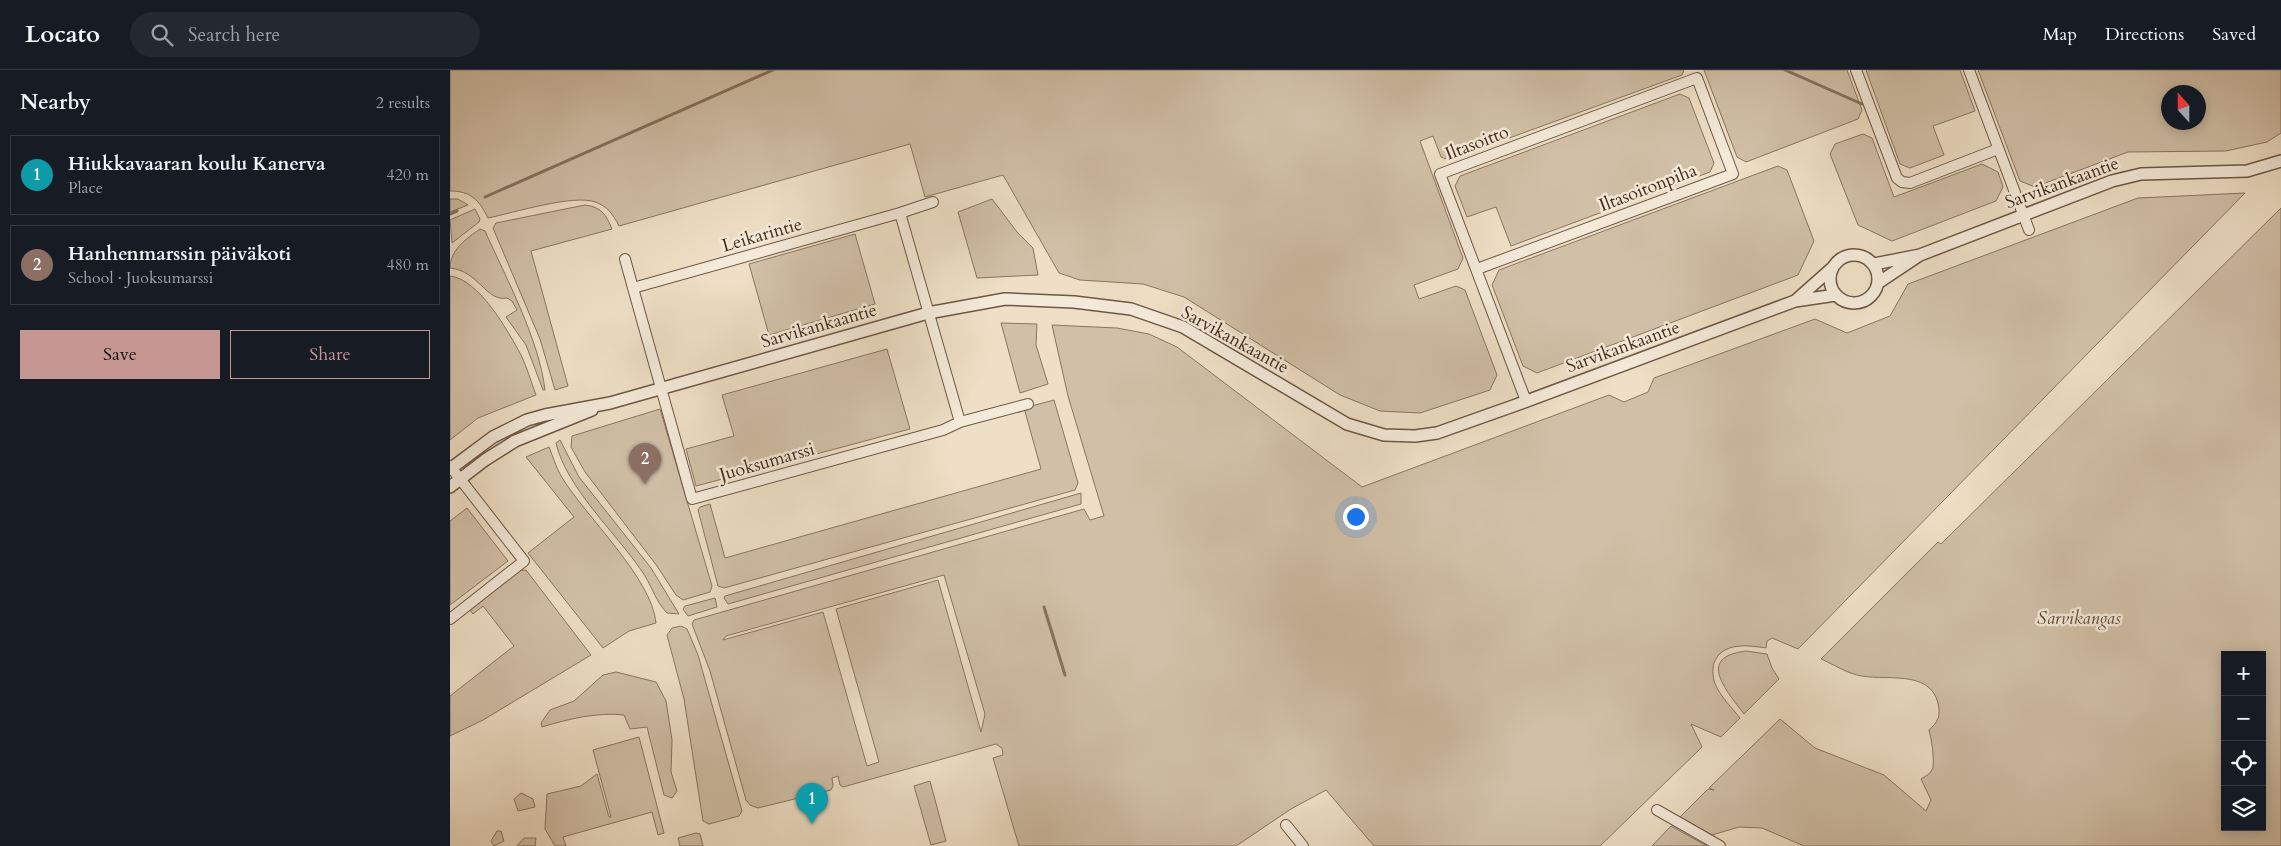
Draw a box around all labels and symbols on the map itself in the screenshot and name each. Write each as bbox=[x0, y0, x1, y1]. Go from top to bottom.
north arrow bbox=[2161, 85, 2206, 130]
street label: Iltasoitto bbox=[1442, 119, 1513, 167]
street label: Sarvikankaantie bbox=[2002, 151, 2122, 215]
street label: Iltasoitonpiha bbox=[1595, 158, 1701, 218]
street label: Leikarintie bbox=[719, 212, 805, 258]
street label: Sarvikankaantie bbox=[758, 298, 880, 354]
street label: Sarvikankaantie bbox=[1177, 300, 1293, 380]
street label: Sarvikankaantie bbox=[1563, 315, 1683, 379]
street label: Juoksumarssi bbox=[714, 436, 818, 488]
pin: 2 bbox=[629, 443, 661, 484]
your location bbox=[1343, 504, 1369, 530]
park label: Sarvikangas bbox=[2037, 606, 2121, 631]
pin: 1 bbox=[796, 783, 828, 824]

